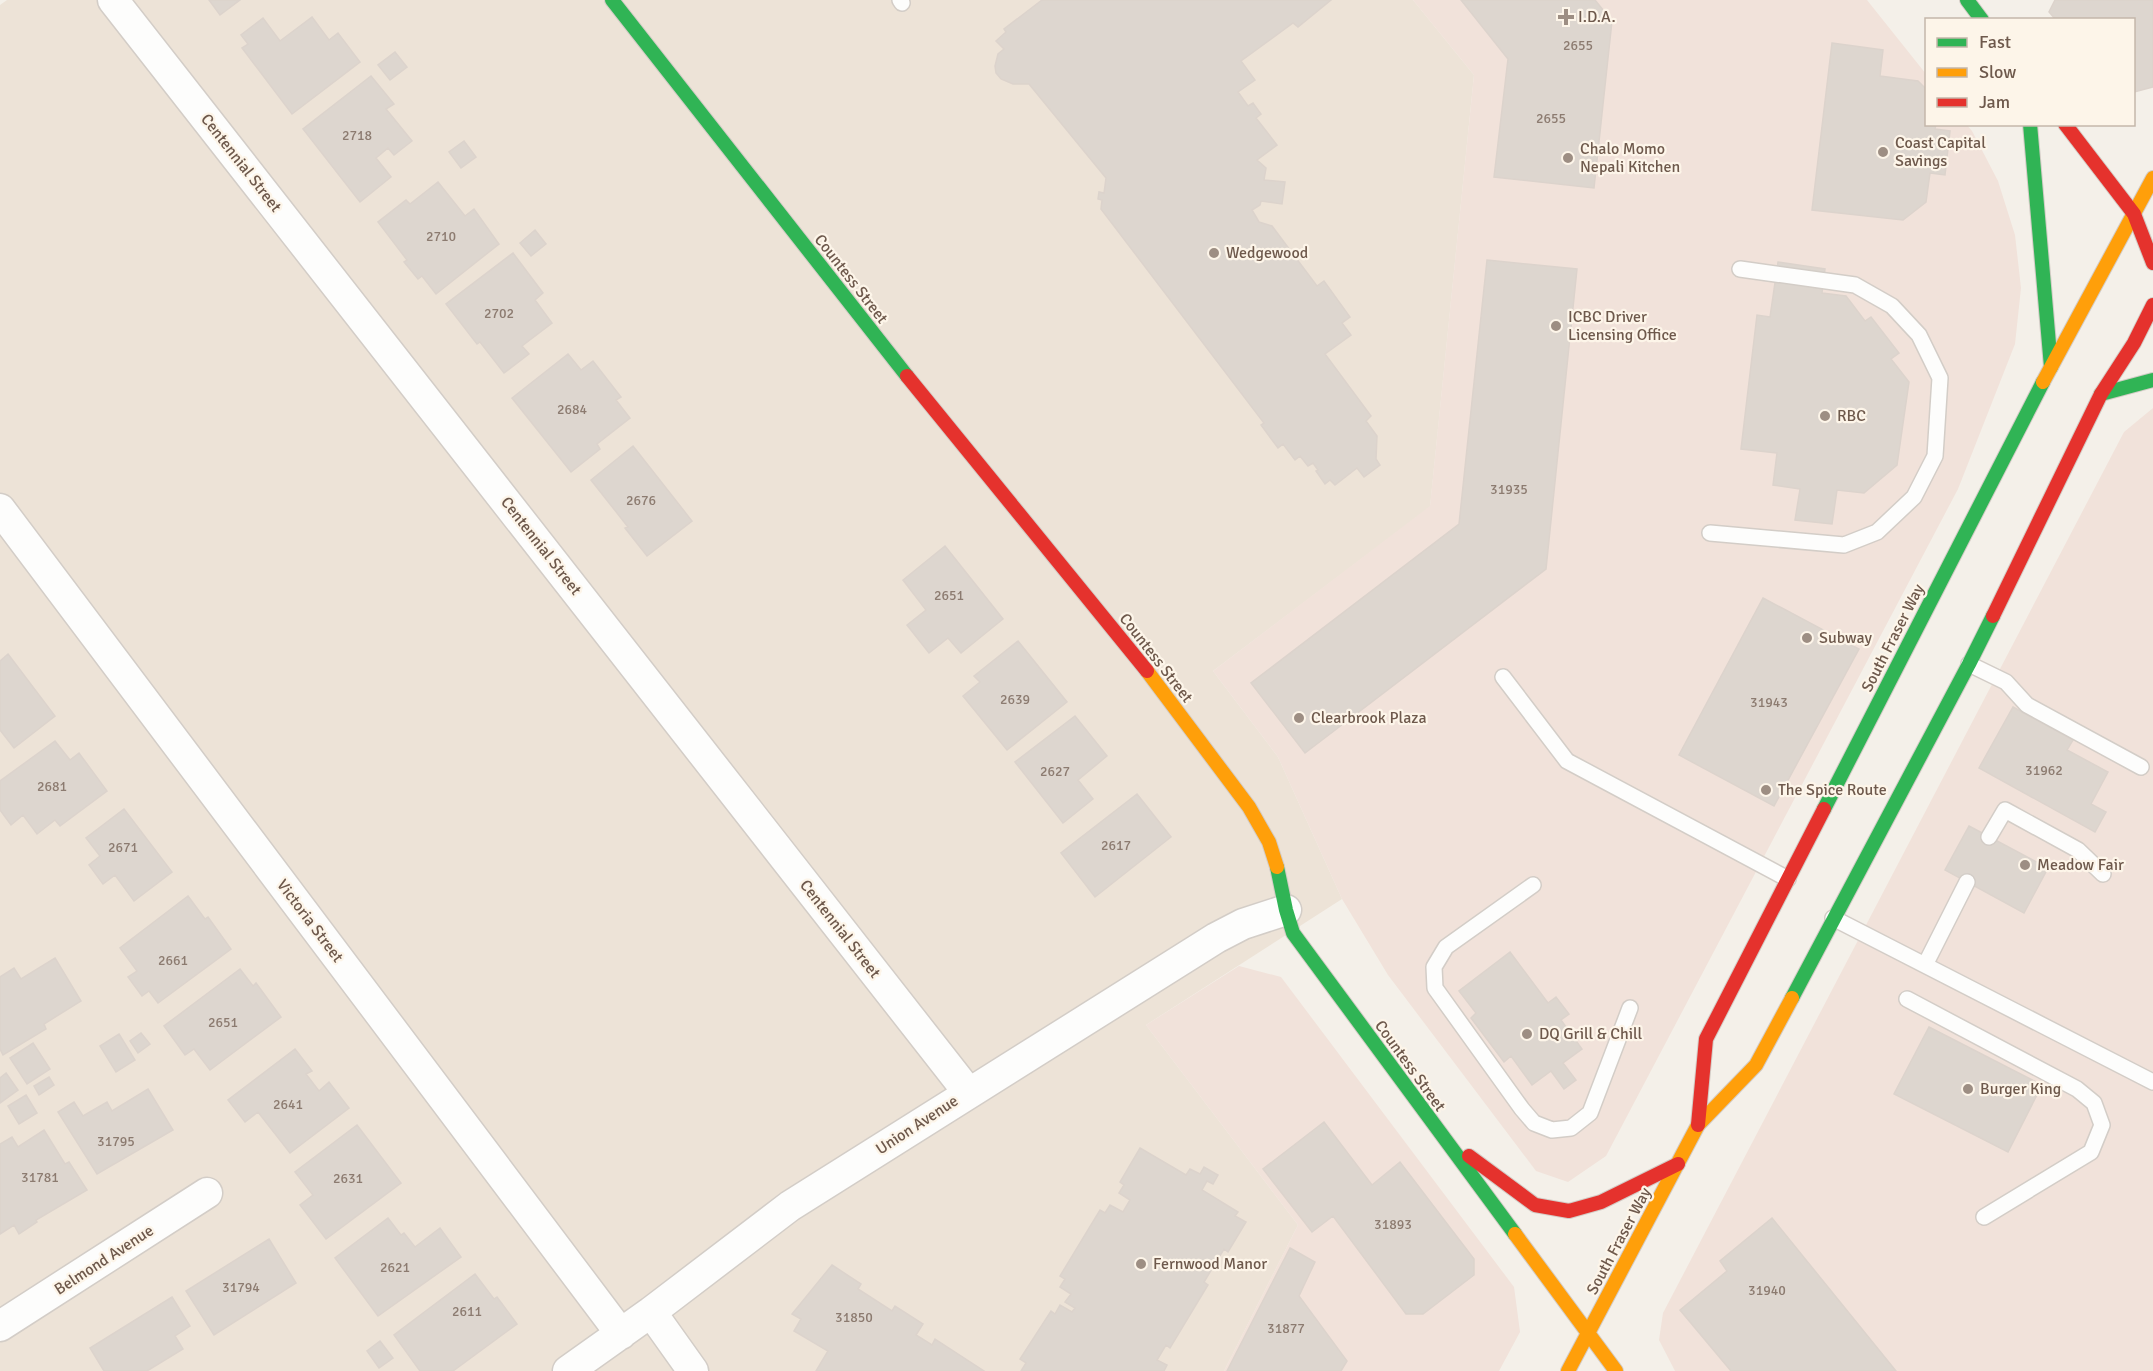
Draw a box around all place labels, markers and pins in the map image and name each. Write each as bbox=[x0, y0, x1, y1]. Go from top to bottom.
place label: I.D.A. bbox=[1578, 7, 1616, 27]
marker: I.D.A. bbox=[1559, 10, 1573, 24]
place label: Coast Capital Savings bbox=[1895, 133, 1986, 171]
place label: Chalo Momo Nepali Kitchen bbox=[1580, 139, 1680, 177]
marker: Coast Capital Savings bbox=[1876, 145, 1890, 159]
marker: Chalo Momo Nepali Kitchen bbox=[1561, 151, 1575, 165]
place label: Wedgewood bbox=[1226, 243, 1308, 263]
marker: Wedgewood bbox=[1207, 246, 1221, 260]
place label: ICBC Driver Licensing Office bbox=[1568, 307, 1677, 345]
marker: ICBC Driver Licensing Office bbox=[1549, 319, 1563, 333]
place label: RBC bbox=[1837, 406, 1866, 426]
marker: RBC bbox=[1818, 409, 1832, 423]
place label: Subway bbox=[1819, 628, 1872, 648]
marker: Subway bbox=[1800, 631, 1814, 645]
place label: Clearbrook Plaza bbox=[1311, 708, 1427, 728]
marker: Clearbrook Plaza bbox=[1292, 711, 1306, 725]
place label: The Spice Route bbox=[1778, 780, 1887, 800]
marker: The Spice Route bbox=[1759, 783, 1773, 797]
place label: Meadow Fair bbox=[2037, 855, 2124, 875]
marker: Meadow Fair bbox=[2018, 858, 2032, 872]
place label: DQ Grill & Chill bbox=[1539, 1024, 1643, 1044]
marker: DQ Grill & Chill bbox=[1520, 1027, 1534, 1041]
place label: Burger King bbox=[1980, 1079, 2061, 1099]
marker: Burger King bbox=[1961, 1082, 1975, 1096]
place label: Fernwood Manor bbox=[1153, 1254, 1267, 1274]
marker: Fernwood Manor bbox=[1134, 1257, 1148, 1271]

